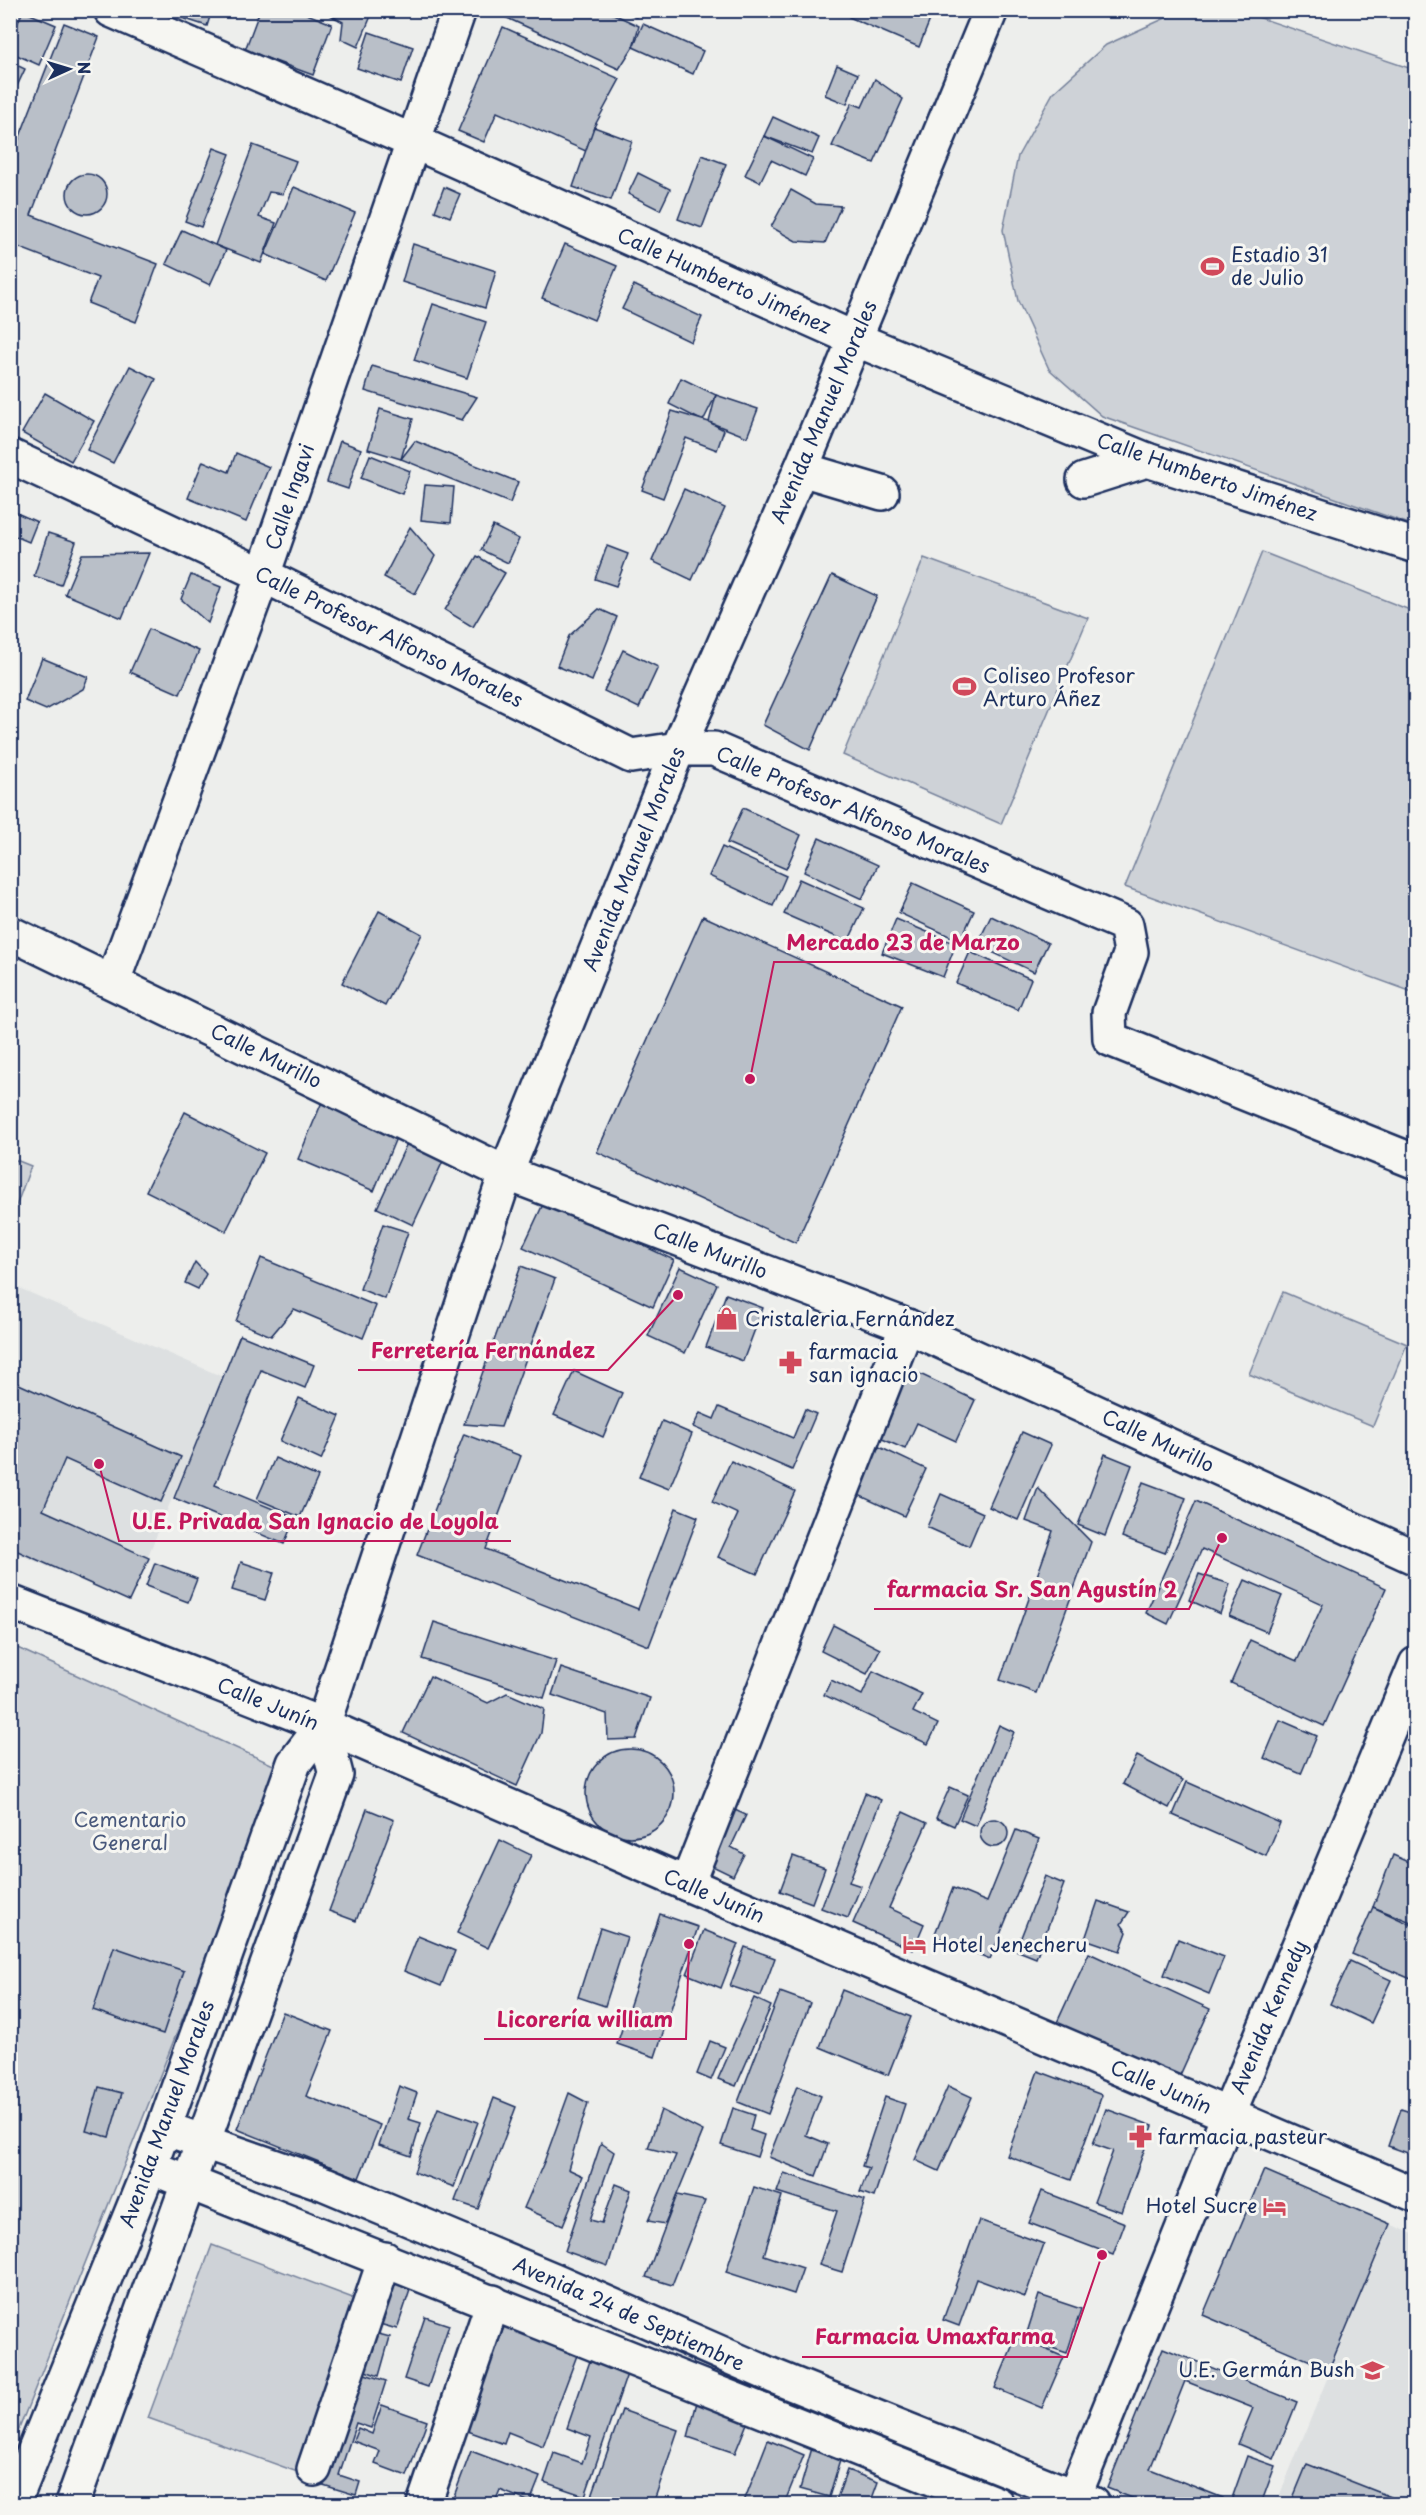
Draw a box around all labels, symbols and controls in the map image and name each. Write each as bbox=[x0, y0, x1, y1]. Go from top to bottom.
north arrow bbox=[39, 39, 99, 99]
text: N bbox=[73, 61, 97, 75]
street label: Calle Humberto Jiménez bbox=[613, 219, 836, 341]
place label: Estadio 31 de Julio bbox=[1231, 239, 1328, 292]
sports icon: Estadio 31 de Julio bbox=[1200, 253, 1226, 279]
street label: Avenida Manuel Morales bbox=[762, 295, 884, 528]
street label: Calle Humberto Jiménez bbox=[1093, 424, 1322, 528]
street label: Calle Ingavi bbox=[257, 439, 321, 554]
street label: Calle Profesor Alfonso Morales bbox=[250, 558, 529, 714]
place label: Coliseo Profesor Arturo Áñez bbox=[983, 660, 1135, 713]
sports icon: Coliseo Profesor Arturo Áñez bbox=[952, 674, 978, 700]
street label: Calle Profesor Alfonso Morales bbox=[712, 738, 995, 881]
street label: Avenida Manuel Morales bbox=[574, 742, 692, 975]
callout: Mercado 23 de Marzo bbox=[774, 923, 1032, 962]
text: Mercado 23 de Marzo bbox=[786, 925, 1020, 957]
street label: Calle Murillo bbox=[206, 1015, 327, 1095]
street label: Calle Murillo bbox=[649, 1214, 772, 1286]
place label: Cristaleria Fernández bbox=[745, 1303, 954, 1333]
shop icon: Cristaleria Fernández bbox=[714, 1306, 740, 1332]
callout: Ferretería Fernández bbox=[358, 1331, 608, 1370]
text: Ferretería Fernández bbox=[371, 1333, 596, 1365]
place label: farmacia san ignacio bbox=[809, 1336, 918, 1389]
pharmacy icon: farmacia san ignacio bbox=[778, 1350, 804, 1376]
street label: Calle Murillo bbox=[1097, 1401, 1219, 1479]
callout: U.E. Privada San Ignacio de Loyola bbox=[119, 1502, 511, 1541]
text: U.E. Privada San Ignacio de Loyola bbox=[131, 1504, 499, 1536]
callout: farmacia Sr. San Agustín 2 bbox=[874, 1570, 1189, 1609]
text: farmacia Sr. San Agustín 2 bbox=[887, 1572, 1177, 1604]
street label: Calle Junín bbox=[213, 1669, 324, 1737]
park label: Cementario General bbox=[74, 1804, 186, 1857]
street label: Calle Junín bbox=[659, 1860, 770, 1930]
place label: Hotel Jenecheru bbox=[932, 1929, 1087, 1959]
hotel icon: Hotel Jenecheru bbox=[901, 1932, 927, 1958]
street label: Avenida Kennedy bbox=[1222, 1935, 1314, 2098]
street label: Avenida Manuel Morales bbox=[111, 1996, 221, 2231]
callout: Licorería william bbox=[484, 2000, 686, 2039]
text: Licorería william bbox=[497, 2002, 673, 2034]
street label: Calle Junín bbox=[1106, 2051, 1217, 2121]
place label: farmacia pasteur bbox=[1158, 2121, 1328, 2151]
pharmacy icon: farmacia pasteur bbox=[1127, 2124, 1153, 2150]
place label: Hotel Sucre bbox=[1146, 2190, 1257, 2220]
hotel icon: Hotel Sucre bbox=[1262, 2193, 1288, 2219]
street label: Avenida 24 de Septiembre bbox=[509, 2248, 750, 2378]
callout: Farmacia Umaxfarma bbox=[802, 2318, 1067, 2357]
text: Farmacia Umaxfarma bbox=[815, 2319, 1056, 2351]
place label: U.E. Germán Bush bbox=[1178, 2354, 1355, 2384]
school or university icon: U.E. Germán Bush bbox=[1360, 2357, 1386, 2383]

